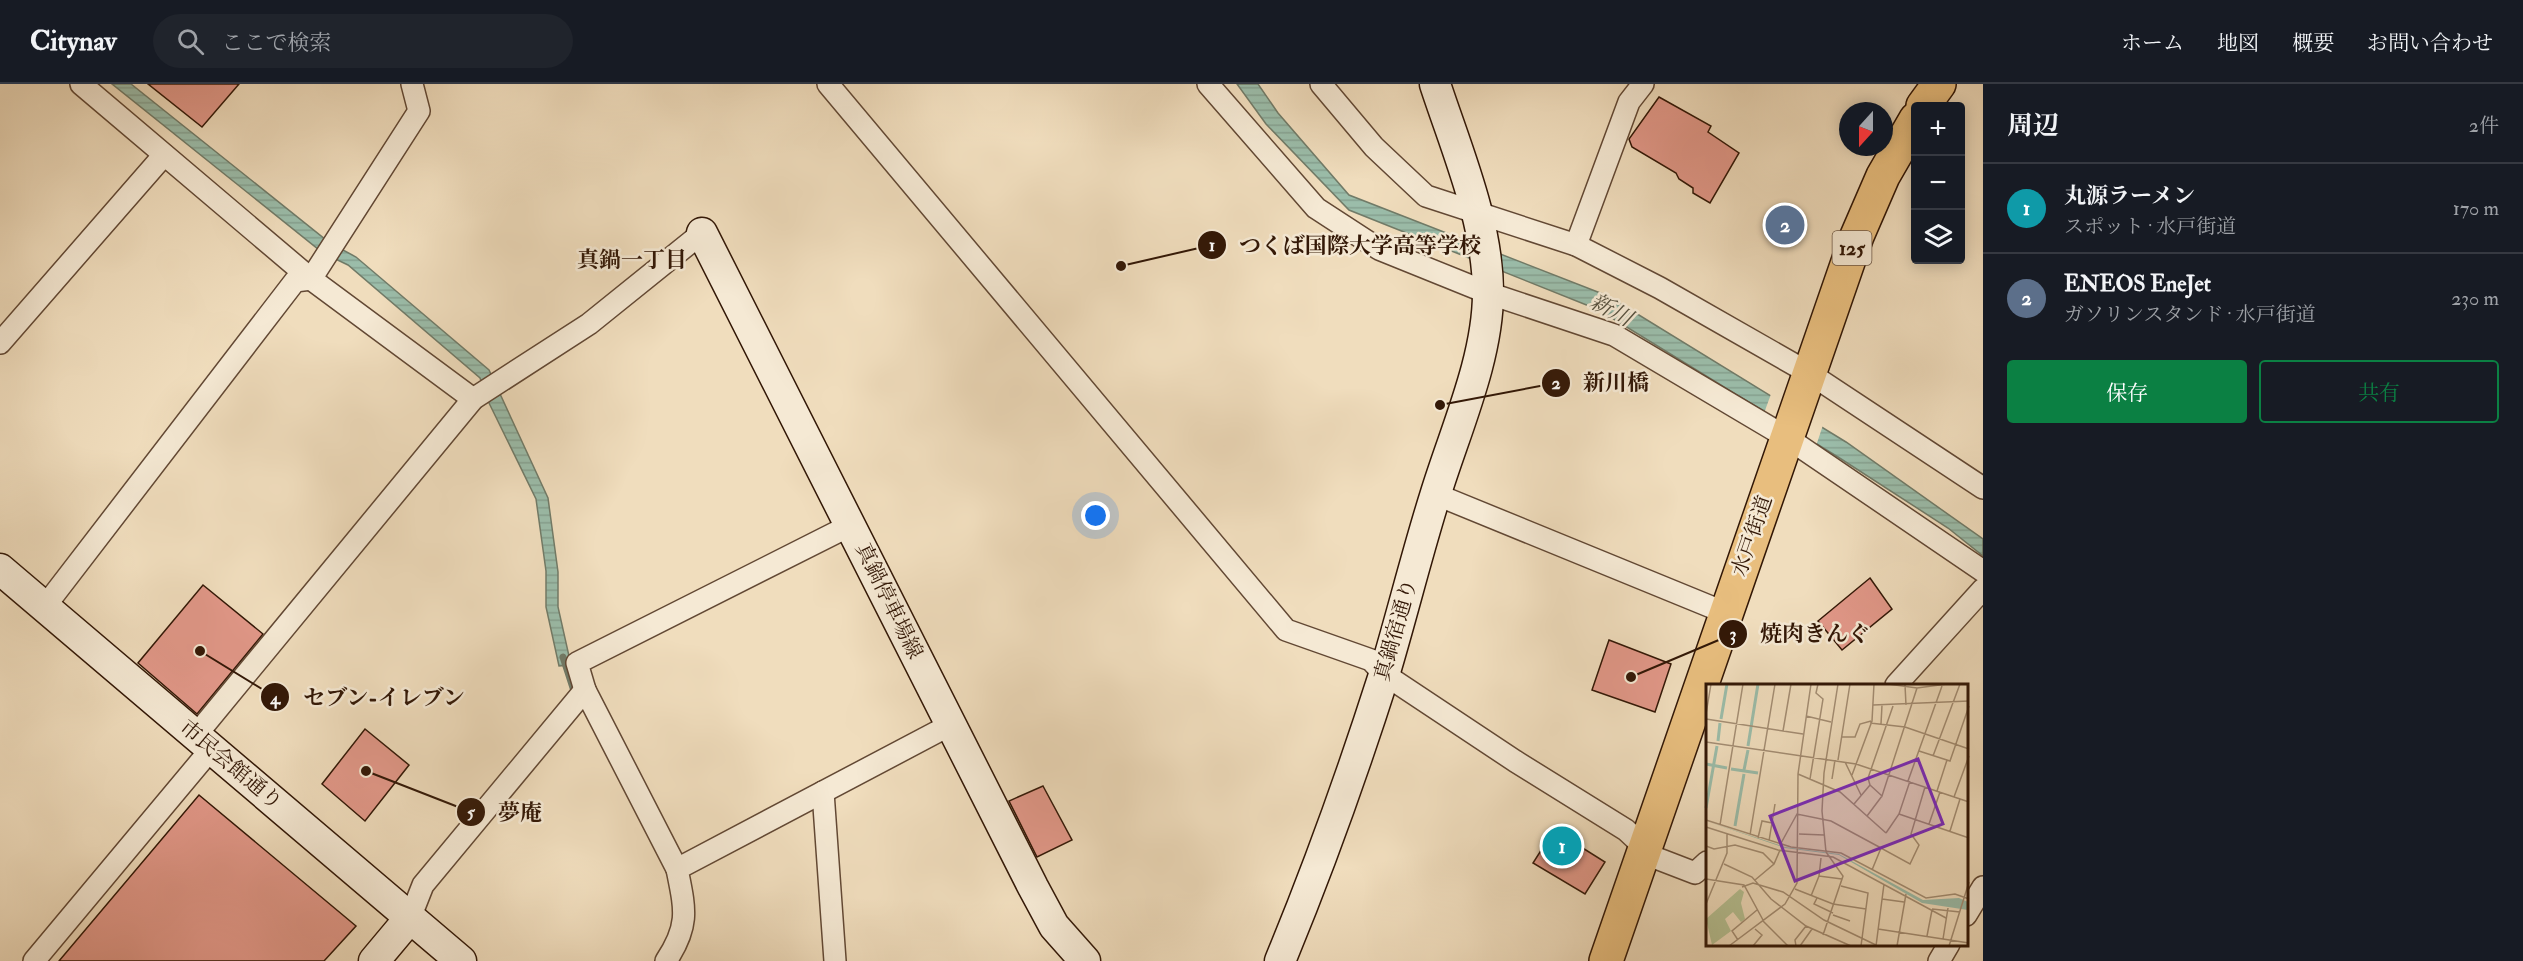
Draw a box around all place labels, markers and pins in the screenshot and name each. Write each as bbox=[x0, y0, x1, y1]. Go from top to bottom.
pin: 2 bbox=[1766, 202, 1804, 248]
callout: つくば国際大学高等学校 bbox=[1197, 225, 1493, 265]
callout: 新川橋 bbox=[1541, 363, 1661, 403]
callout: 焼肉きんぐ bbox=[1718, 614, 1882, 654]
callout: セブン-イレブン bbox=[260, 677, 477, 717]
callout: 夢庵 bbox=[456, 792, 554, 832]
pin: 1 bbox=[1542, 824, 1582, 868]

